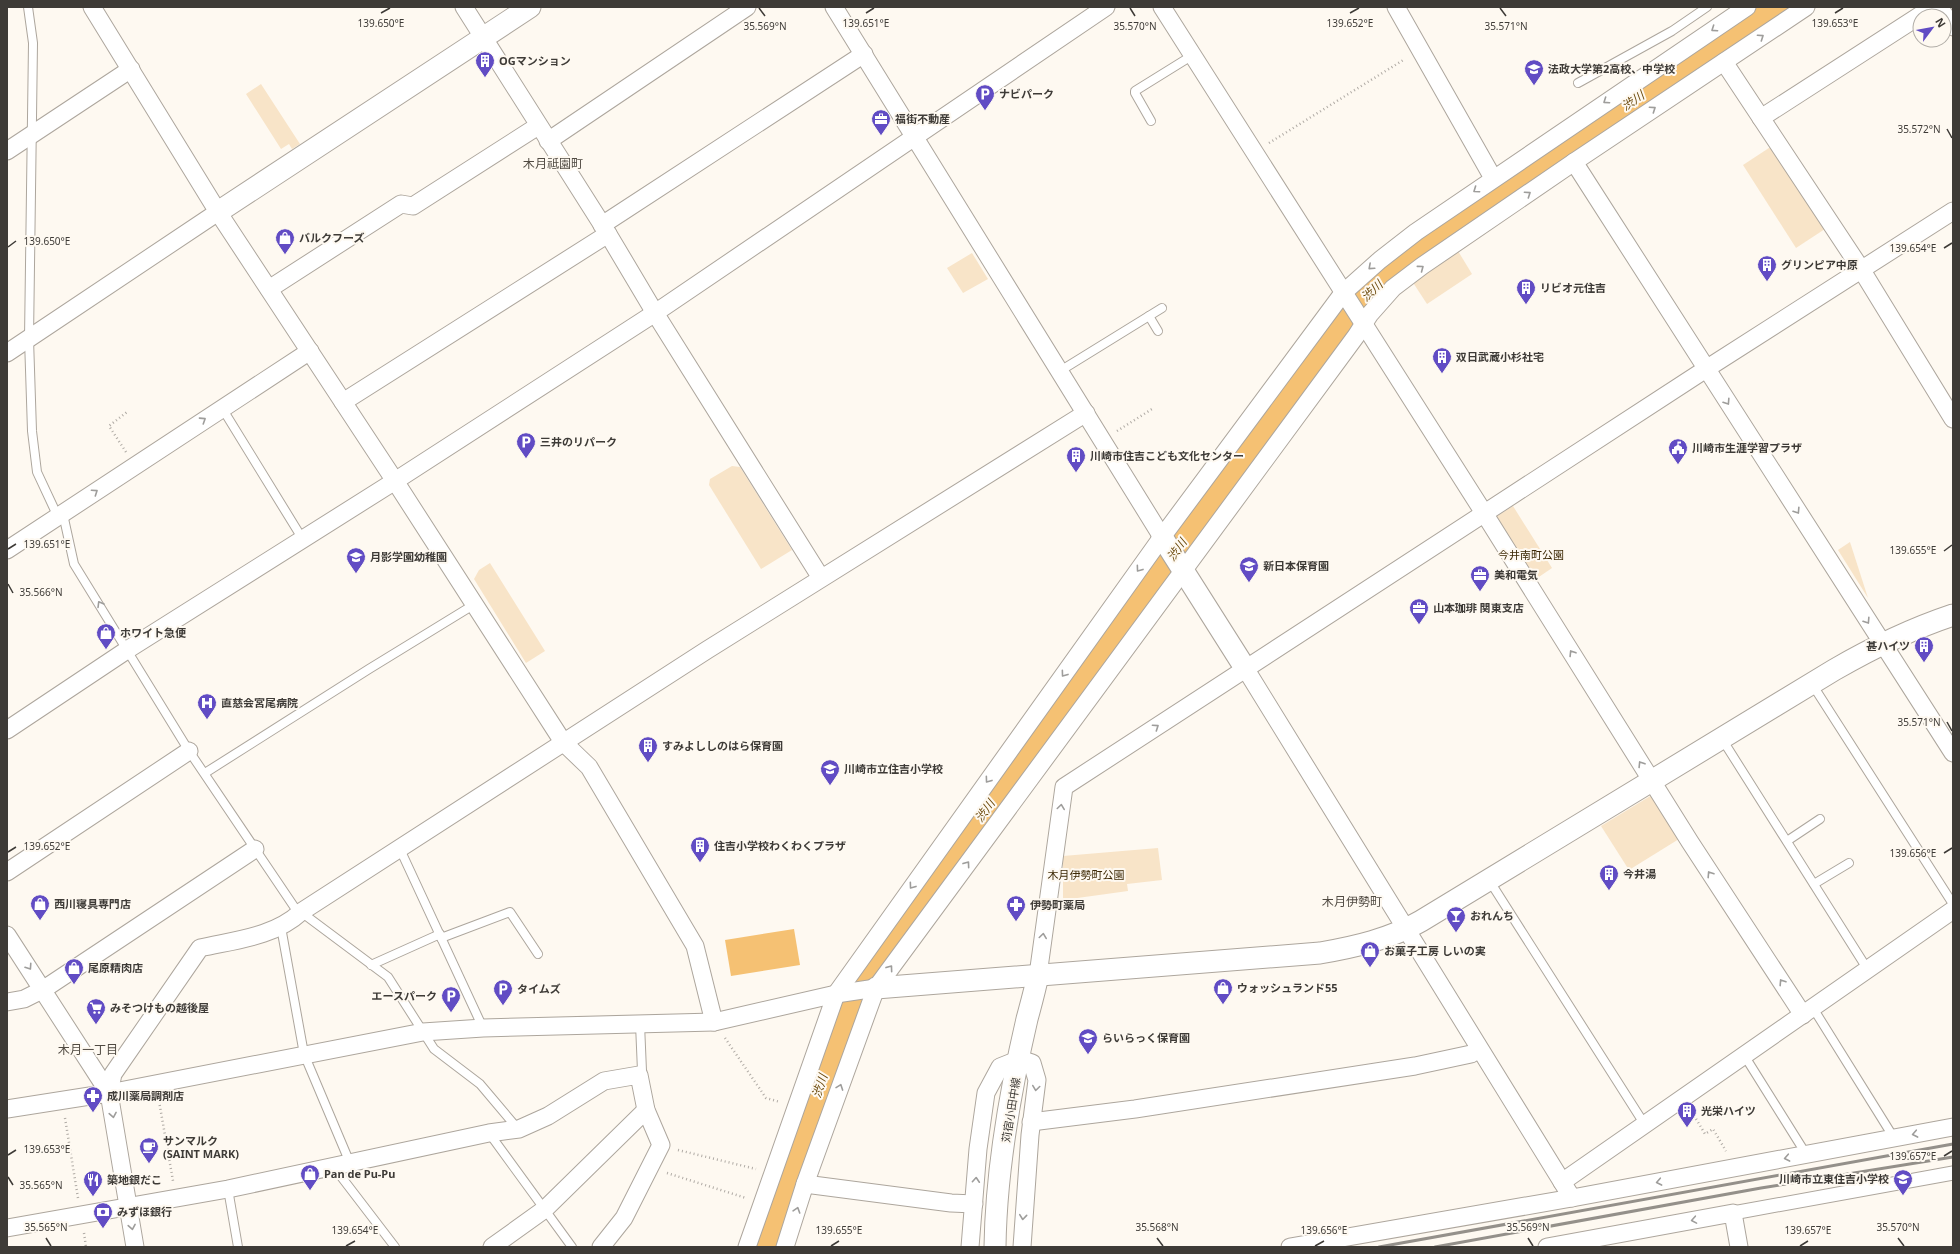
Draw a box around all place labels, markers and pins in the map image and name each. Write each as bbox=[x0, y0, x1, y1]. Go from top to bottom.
building icon: OGマンション bbox=[474, 50, 496, 78]
place label: OGマンション bbox=[499, 53, 571, 68]
school or university icon: 法政大学第2高校、中学校 bbox=[1523, 58, 1545, 86]
place label: 法政大学第2高校、中学校 bbox=[1548, 61, 1675, 76]
parking icon: ナビパーク bbox=[974, 83, 996, 111]
place label: ナビパーク bbox=[999, 86, 1054, 101]
office icon: 福街不動産 bbox=[870, 108, 892, 136]
place label: 福街不動産 bbox=[895, 111, 950, 126]
shop icon: バルクフーズ bbox=[274, 227, 296, 255]
place label: バルクフーズ bbox=[299, 230, 364, 245]
building icon: グリンピア中原 bbox=[1756, 254, 1778, 282]
place label: グリンピア中原 bbox=[1781, 257, 1858, 272]
building icon: リビオ元住吉 bbox=[1515, 277, 1537, 305]
place label: リビオ元住吉 bbox=[1540, 280, 1606, 295]
building icon: 双日武蔵小杉社宅 bbox=[1431, 346, 1453, 374]
place label: 双日武蔵小杉社宅 bbox=[1456, 349, 1544, 364]
parking icon: 三井のリパーク bbox=[515, 431, 537, 459]
place label: 三井のリパーク bbox=[540, 434, 617, 449]
public building icon: 川崎市生涯学習プラザ bbox=[1667, 437, 1689, 465]
place label: 川崎市生涯学習プラザ bbox=[1692, 440, 1802, 455]
building icon: 川崎市住吉こども文化センター bbox=[1065, 445, 1087, 473]
place label: 川崎市住吉こども文化センター bbox=[1090, 448, 1244, 463]
school or university icon: 月影学園幼稚園 bbox=[345, 546, 367, 574]
place label: 月影学園幼稚園 bbox=[370, 549, 447, 564]
school or university icon: 新日本保育園 bbox=[1238, 555, 1260, 583]
place label: 新日本保育園 bbox=[1263, 558, 1329, 573]
office icon: 美和電気 bbox=[1469, 564, 1491, 592]
place label: 美和電気 bbox=[1494, 567, 1538, 582]
office icon: 山本珈琲 関東支店 bbox=[1408, 597, 1430, 625]
place label: 山本珈琲 関東支店 bbox=[1433, 600, 1524, 615]
shop icon: ホワイト急便 bbox=[95, 622, 117, 650]
place label: ホワイト急便 bbox=[120, 625, 187, 640]
building icon: 甚ハイツ bbox=[1913, 635, 1935, 663]
place label: 甚ハイツ bbox=[1866, 638, 1910, 653]
hospital icon: 直慈会宮尾病院 bbox=[196, 692, 218, 720]
place label: 直慈会宮尾病院 bbox=[221, 695, 298, 710]
building icon: すみよししのはら保育園 bbox=[637, 735, 659, 763]
place label: すみよししのはら保育園 bbox=[662, 738, 783, 753]
school or university icon: 川崎市立住吉小学校 bbox=[819, 758, 841, 786]
place label: 川崎市立住吉小学校 bbox=[844, 761, 943, 776]
building icon: 住吉小学校わくわくプラザ bbox=[689, 835, 711, 863]
place label: 住吉小学校わくわくプラザ bbox=[714, 838, 846, 853]
building icon: 今井湯 bbox=[1598, 863, 1620, 891]
place label: 今井湯 bbox=[1623, 866, 1656, 881]
shop icon: 西川寝具専門店 bbox=[29, 893, 51, 921]
pharmacy icon: 伊勢町薬局 bbox=[1005, 894, 1027, 922]
place label: 西川寝具専門店 bbox=[54, 896, 131, 911]
place label: 伊勢町薬局 bbox=[1030, 897, 1085, 912]
bar icon: おれんち bbox=[1445, 905, 1467, 933]
place label: おれんち bbox=[1470, 908, 1514, 923]
shop icon: お菓子工房 しいの実 bbox=[1359, 940, 1381, 968]
place label: お菓子工房 しいの実 bbox=[1384, 943, 1486, 958]
shop icon: 尾原精肉店 bbox=[63, 957, 85, 985]
place label: 尾原精肉店 bbox=[88, 960, 143, 975]
shop icon: ウォッシュランド55 bbox=[1212, 977, 1234, 1005]
parking icon: タイムズ bbox=[492, 978, 514, 1006]
place label: ウォッシュランド55 bbox=[1237, 980, 1338, 995]
place label: タイムズ bbox=[517, 981, 561, 996]
parking icon: エースパーク bbox=[440, 985, 462, 1013]
place label: エースパーク bbox=[372, 988, 437, 1003]
supermarket icon: みそつけもの越後屋 bbox=[85, 997, 107, 1025]
place label: みそつけもの越後屋 bbox=[110, 1000, 209, 1015]
school or university icon: らいらっく保育園 bbox=[1077, 1027, 1099, 1055]
place label: らいらっく保育園 bbox=[1102, 1030, 1190, 1045]
pharmacy icon: 成川薬局調剤店 bbox=[82, 1085, 104, 1113]
place label: 成川薬局調剤店 bbox=[107, 1088, 184, 1103]
building icon: 光栄ハイツ bbox=[1676, 1100, 1698, 1128]
place label: 光栄ハイツ bbox=[1701, 1103, 1756, 1118]
place label: サンマルク (SAINT MARK) bbox=[163, 1133, 239, 1161]
cafe icon: サンマルク (SAINT MARK) bbox=[138, 1136, 160, 1164]
shop icon: Pan de Pu-Pu bbox=[299, 1163, 321, 1191]
place label: Pan de Pu-Pu bbox=[324, 1166, 395, 1181]
school or university icon: 川崎市立東住吉小学校 bbox=[1892, 1168, 1914, 1196]
restaurant icon: 築地銀だこ bbox=[82, 1169, 104, 1197]
place label: 川崎市立東住吉小学校 bbox=[1779, 1171, 1889, 1186]
place label: 築地銀だこ bbox=[107, 1172, 162, 1187]
bank icon: みずほ銀行 bbox=[92, 1201, 114, 1229]
place label: みずほ銀行 bbox=[117, 1204, 172, 1219]

